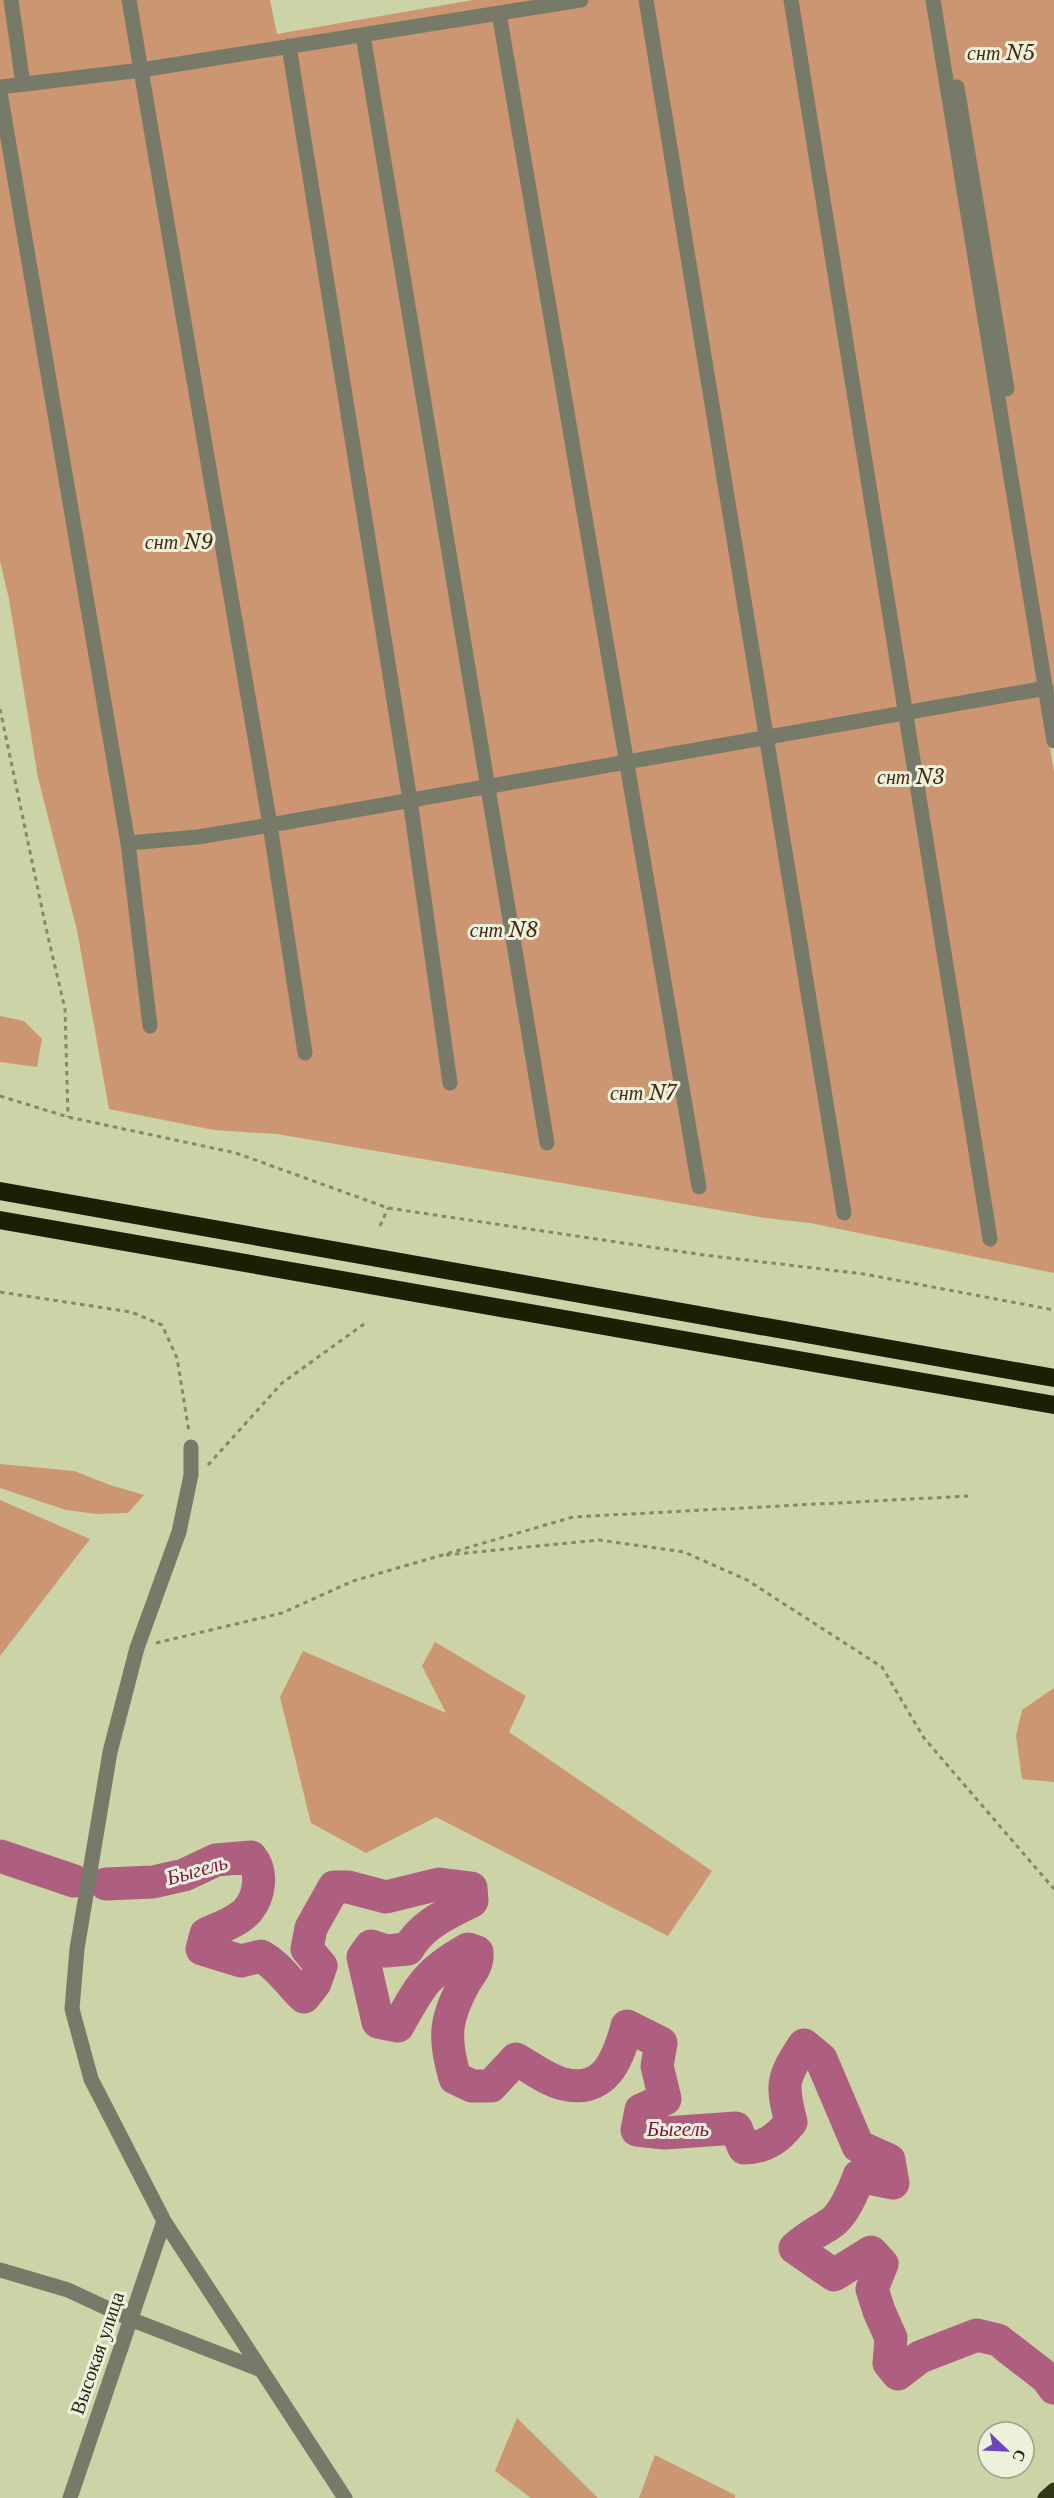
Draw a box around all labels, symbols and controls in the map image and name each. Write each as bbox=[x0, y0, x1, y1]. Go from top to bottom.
park label: снт N5 bbox=[967, 41, 1035, 65]
park label: снт N9 bbox=[145, 530, 213, 554]
park label: снт N3 bbox=[877, 765, 945, 789]
park label: снт N8 bbox=[470, 918, 538, 942]
park label: снт N7 bbox=[610, 1081, 678, 1105]
water label: Быгель bbox=[162, 1849, 231, 1891]
water label: Быгель bbox=[646, 2116, 709, 2142]
street label: Высокая улица bbox=[65, 2288, 129, 2418]
north arrow bbox=[976, 2420, 1036, 2480]
text: С bbox=[1008, 2447, 1031, 2465]

